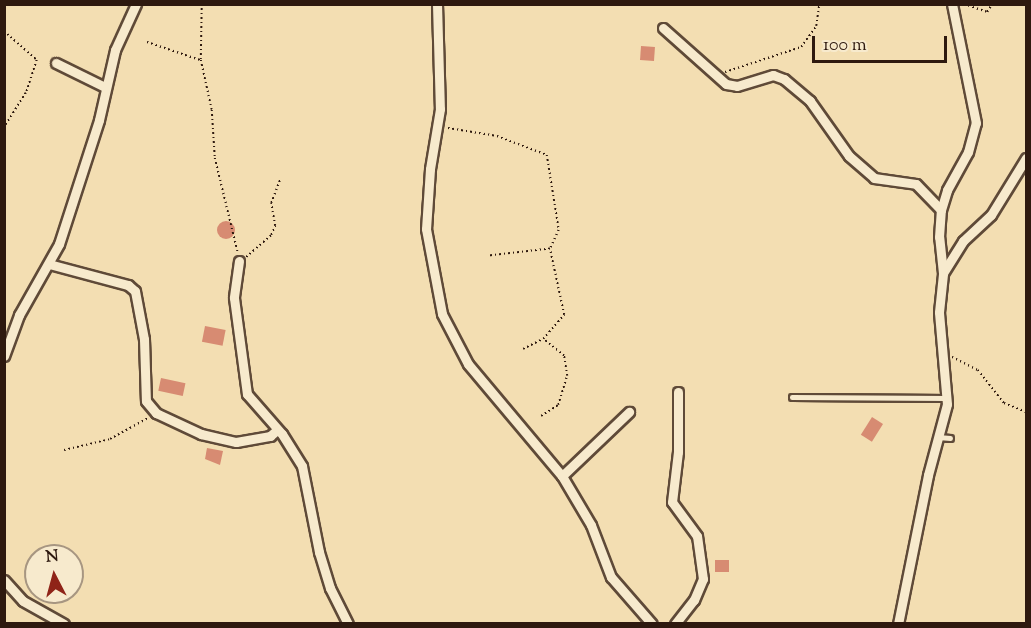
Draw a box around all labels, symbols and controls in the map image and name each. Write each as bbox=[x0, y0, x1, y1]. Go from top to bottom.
scale bar bbox=[815, 24, 950, 62]
text: 100 m bbox=[823, 33, 867, 59]
north arrow bbox=[24, 544, 84, 604]
text: N bbox=[45, 545, 60, 570]

